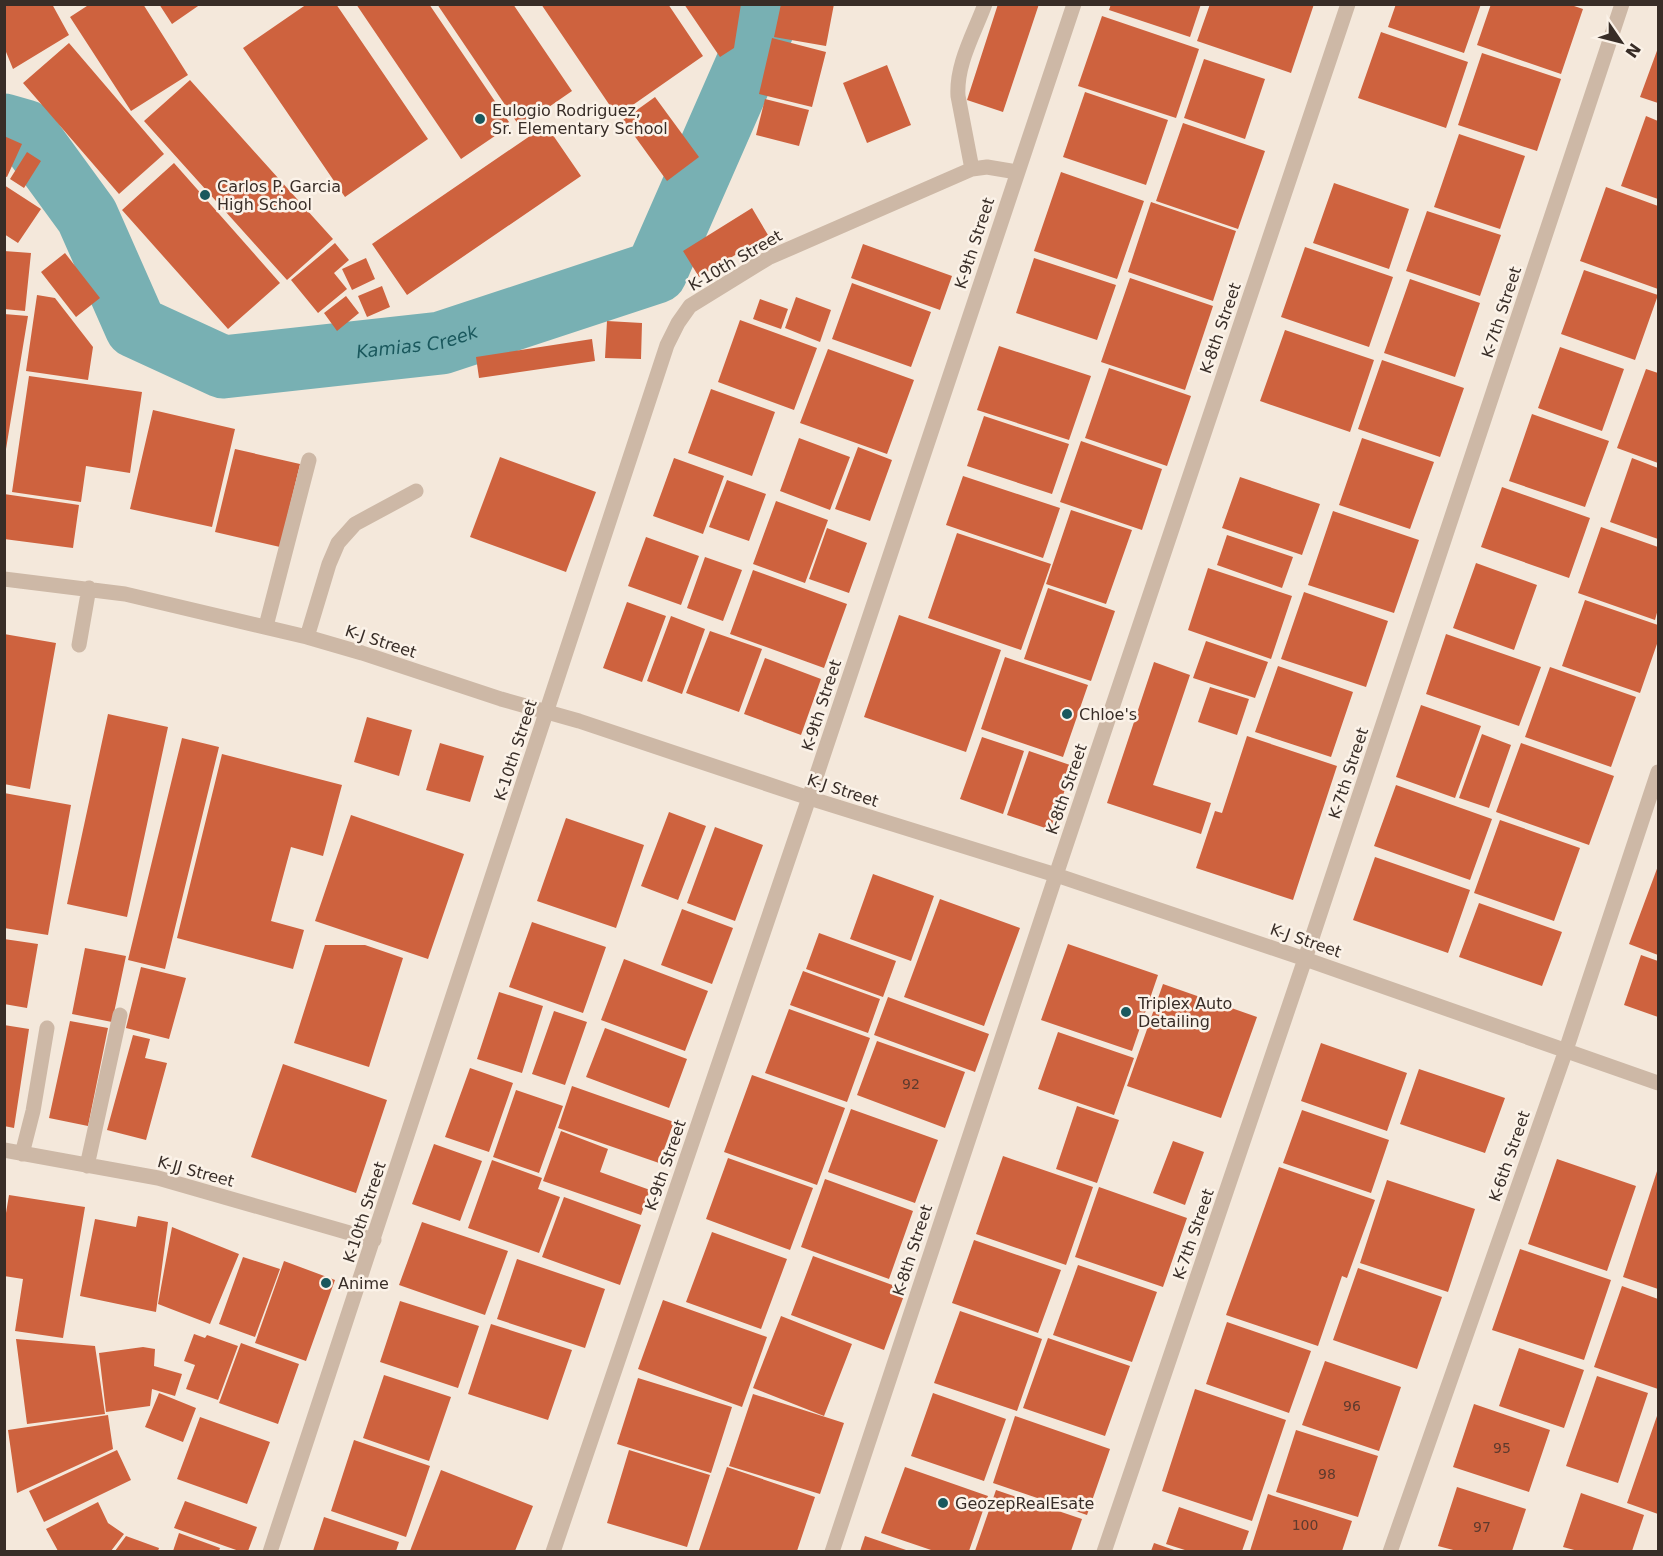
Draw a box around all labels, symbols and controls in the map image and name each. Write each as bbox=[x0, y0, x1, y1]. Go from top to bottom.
north arrow bbox=[1591, 12, 1651, 72]
text: N bbox=[1621, 39, 1644, 61]
place label: Eulogio Rodriguez, Sr. Elementary School bbox=[492, 101, 668, 138]
marker: Eulogio Rodriguez, Sr. Elementary School bbox=[473, 112, 487, 126]
place label: Carlos P. Garcia High School bbox=[217, 177, 341, 214]
marker: Carlos P. Garcia High School bbox=[198, 188, 212, 202]
street label: K-9th Street bbox=[951, 195, 998, 291]
street label: K-10th Street bbox=[685, 226, 785, 295]
street label: K-7th Street bbox=[1478, 264, 1525, 360]
street label: K-8th Street bbox=[1196, 280, 1245, 376]
water label: Kamias Creek bbox=[355, 320, 482, 362]
street label: K-J Street bbox=[343, 621, 419, 662]
street label: K-9th Street bbox=[798, 657, 845, 753]
street label: K-10th Street bbox=[490, 697, 541, 803]
place label: Chloe's bbox=[1079, 705, 1137, 724]
marker: Chloe's bbox=[1060, 707, 1074, 721]
street label: K-7th Street bbox=[1325, 725, 1372, 821]
street label: K-8th Street bbox=[1042, 741, 1091, 837]
street label: K-J Street bbox=[805, 770, 881, 811]
street label: K-J Street bbox=[1268, 919, 1344, 961]
place label: Triplex Auto Detailing bbox=[1137, 994, 1232, 1031]
marker: Triplex Auto Detailing bbox=[1119, 1005, 1133, 1019]
house number: 92 bbox=[902, 1076, 920, 1092]
street label: K-6th Street bbox=[1485, 1108, 1534, 1204]
street label: K-9th Street bbox=[641, 1117, 690, 1213]
street label: K-JJ Street bbox=[155, 1152, 236, 1191]
street label: K-10th Street bbox=[339, 1159, 390, 1265]
street label: K-7th Street bbox=[1169, 1186, 1218, 1282]
street label: K-8th Street bbox=[889, 1202, 936, 1298]
place label: Anime bbox=[338, 1274, 389, 1293]
marker: Anime bbox=[319, 1276, 333, 1290]
house number: 96 bbox=[1343, 1398, 1361, 1414]
house number: 95 bbox=[1493, 1440, 1511, 1456]
house number: 98 bbox=[1318, 1466, 1336, 1482]
place label: GeozepRealEsate bbox=[955, 1494, 1094, 1513]
marker: GeozepRealEsate bbox=[936, 1496, 950, 1510]
house number: 100 bbox=[1292, 1517, 1318, 1533]
house number: 97 bbox=[1473, 1519, 1491, 1535]

